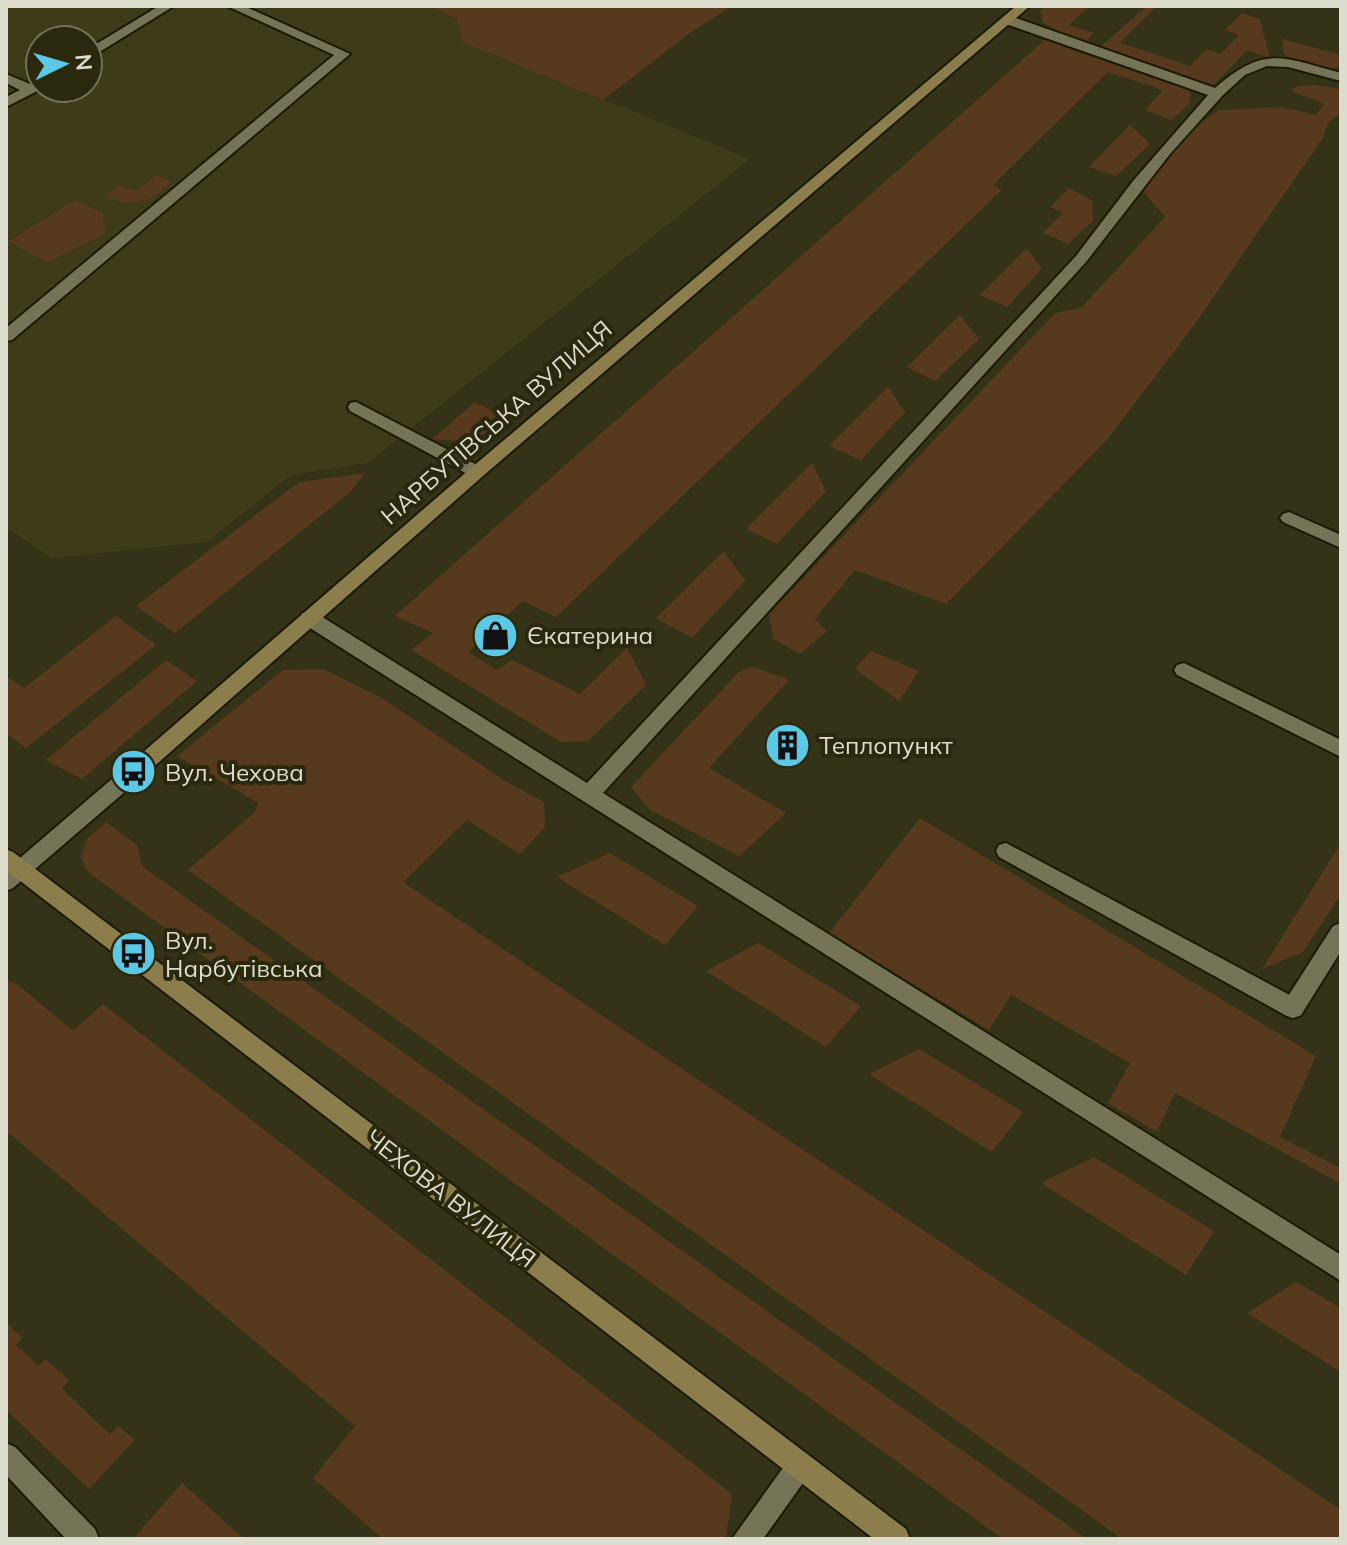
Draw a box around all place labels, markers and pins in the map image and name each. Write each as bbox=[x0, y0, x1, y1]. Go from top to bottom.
shop icon: Єкатерина bbox=[472, 611, 520, 659]
place label: Єкатерина bbox=[527, 620, 653, 650]
building icon: Теплопункт bbox=[764, 721, 812, 769]
place label: Теплопункт bbox=[819, 730, 953, 760]
bus stop icon: Вул. Чехова bbox=[110, 748, 158, 796]
place label: Вул. Чехова bbox=[165, 757, 304, 787]
place label: Вул. Нарбутівська bbox=[165, 925, 323, 983]
bus stop icon: Вул. Нарбутівська bbox=[110, 930, 158, 978]

